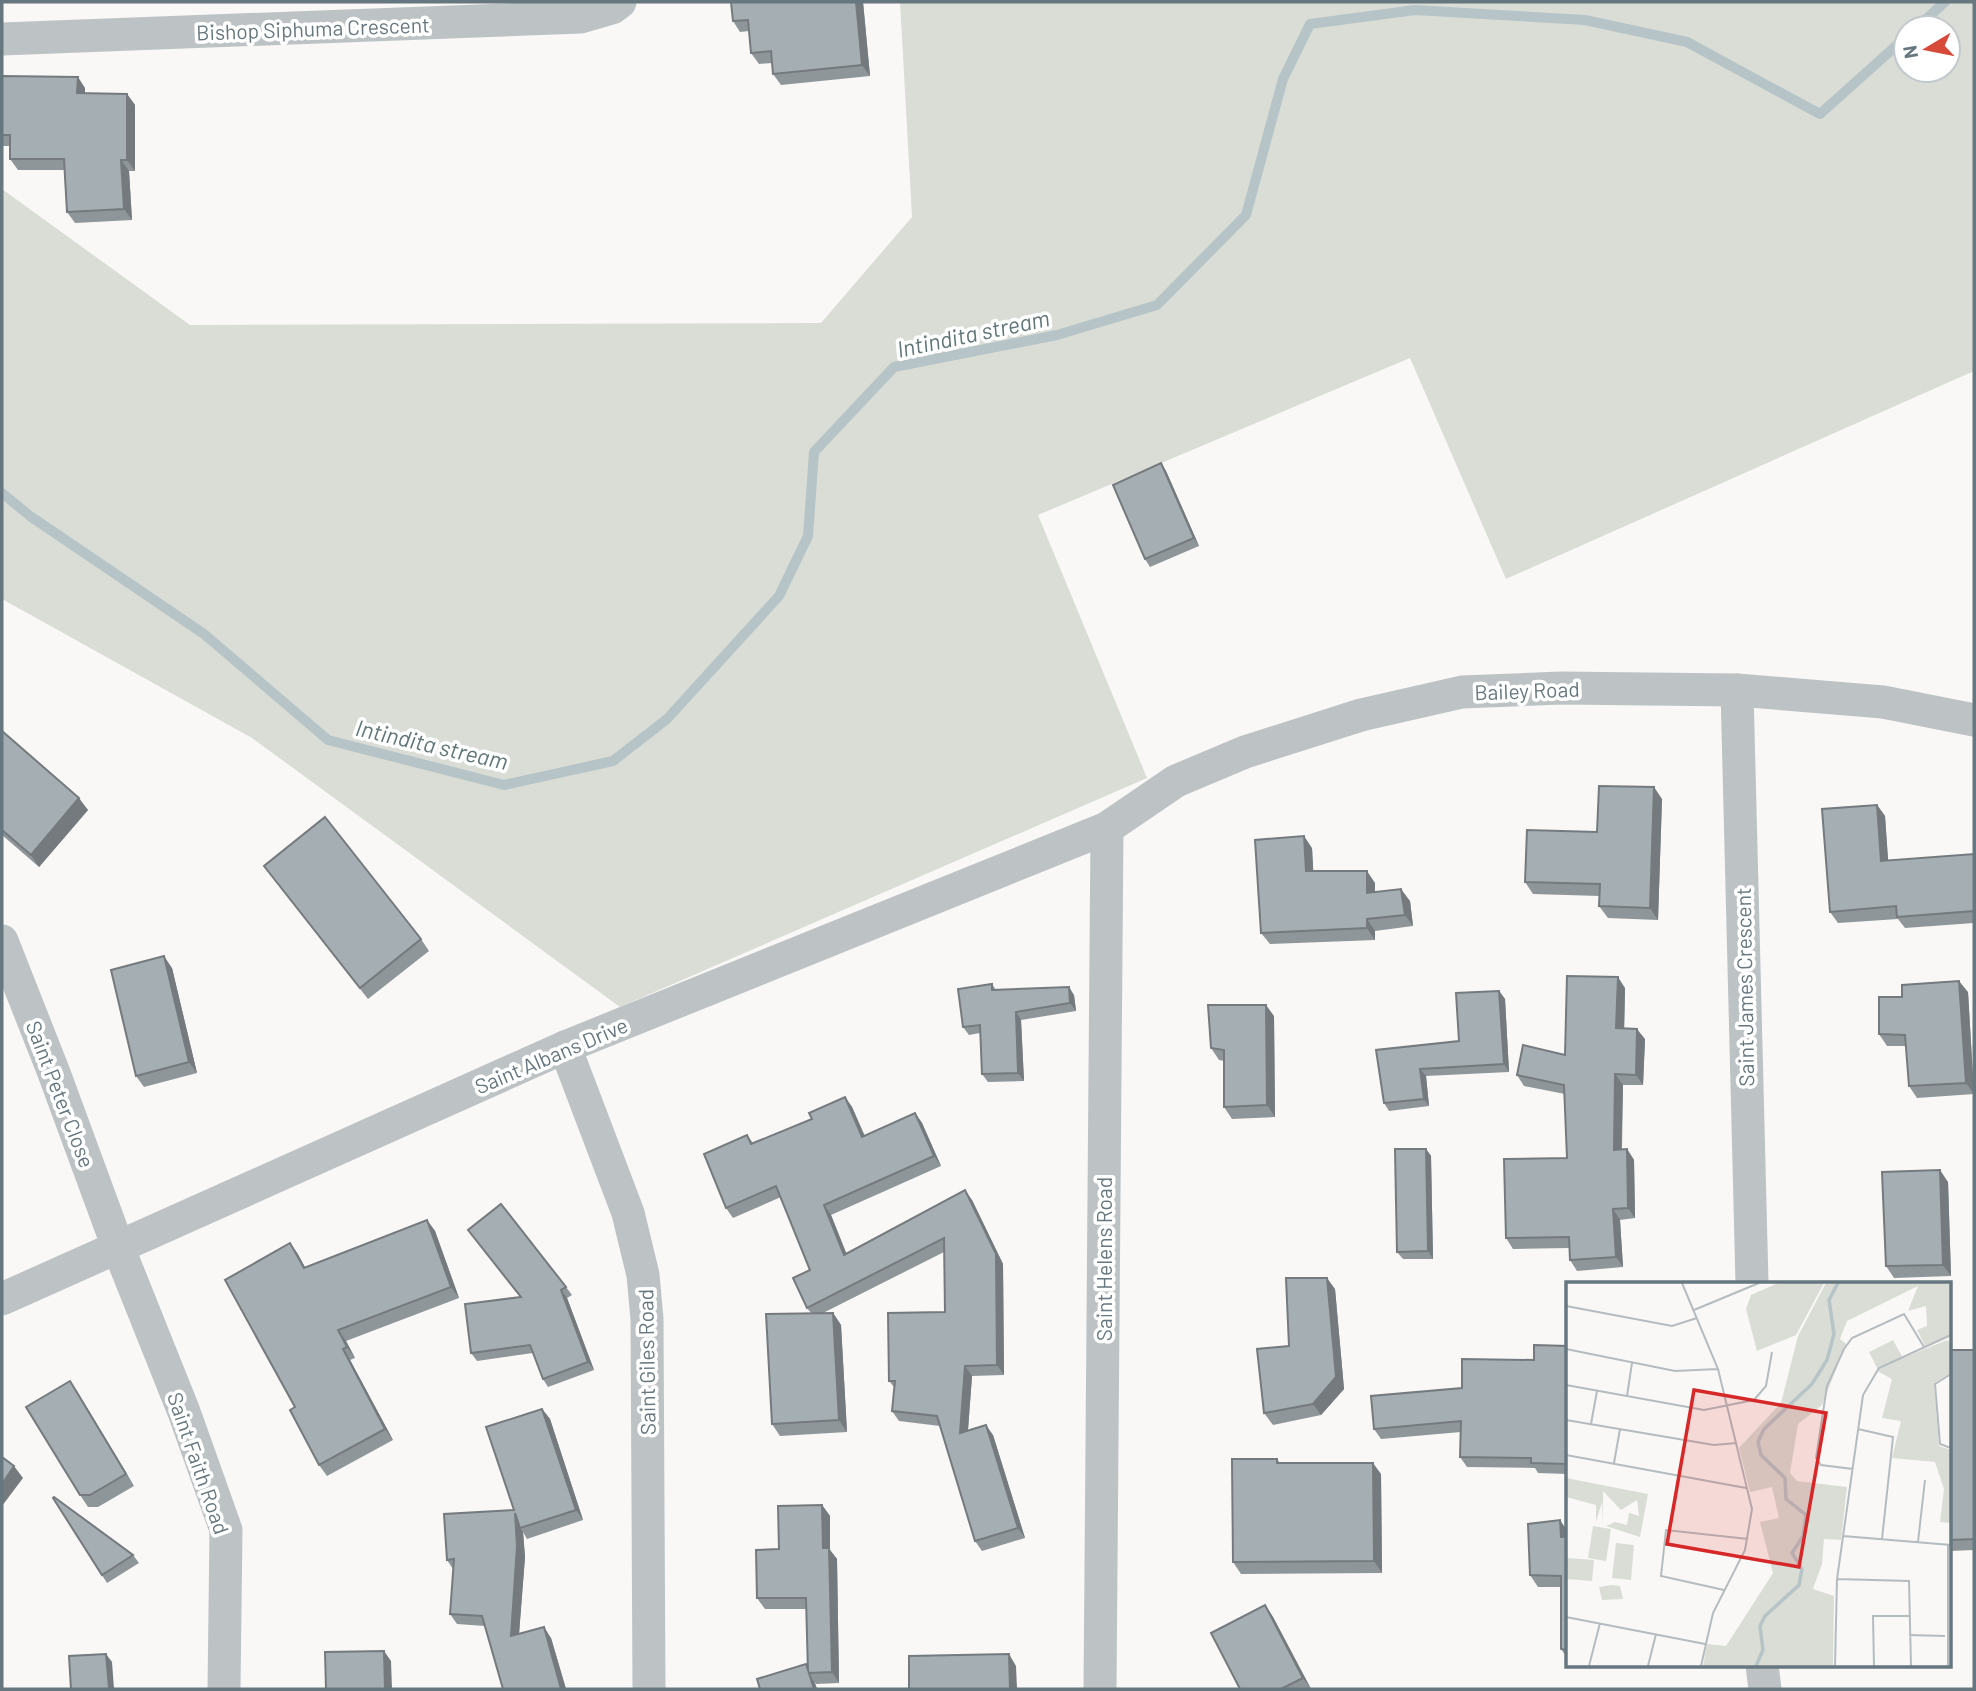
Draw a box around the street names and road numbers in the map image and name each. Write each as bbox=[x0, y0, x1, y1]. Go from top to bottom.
street label: Bishop Siphuma Crescent bbox=[196, 11, 430, 45]
street label: Bailey Road bbox=[1474, 676, 1580, 704]
street label: Saint James Crescent bbox=[1730, 887, 1758, 1087]
street label: Saint Albans Drive bbox=[471, 1012, 631, 1098]
street label: Saint Peter Close bbox=[22, 1017, 100, 1171]
street label: Saint Helens Road bbox=[1091, 1177, 1116, 1341]
street label: Saint Giles Road bbox=[632, 1289, 660, 1435]
street label: Saint Faith Road bbox=[163, 1389, 235, 1537]

